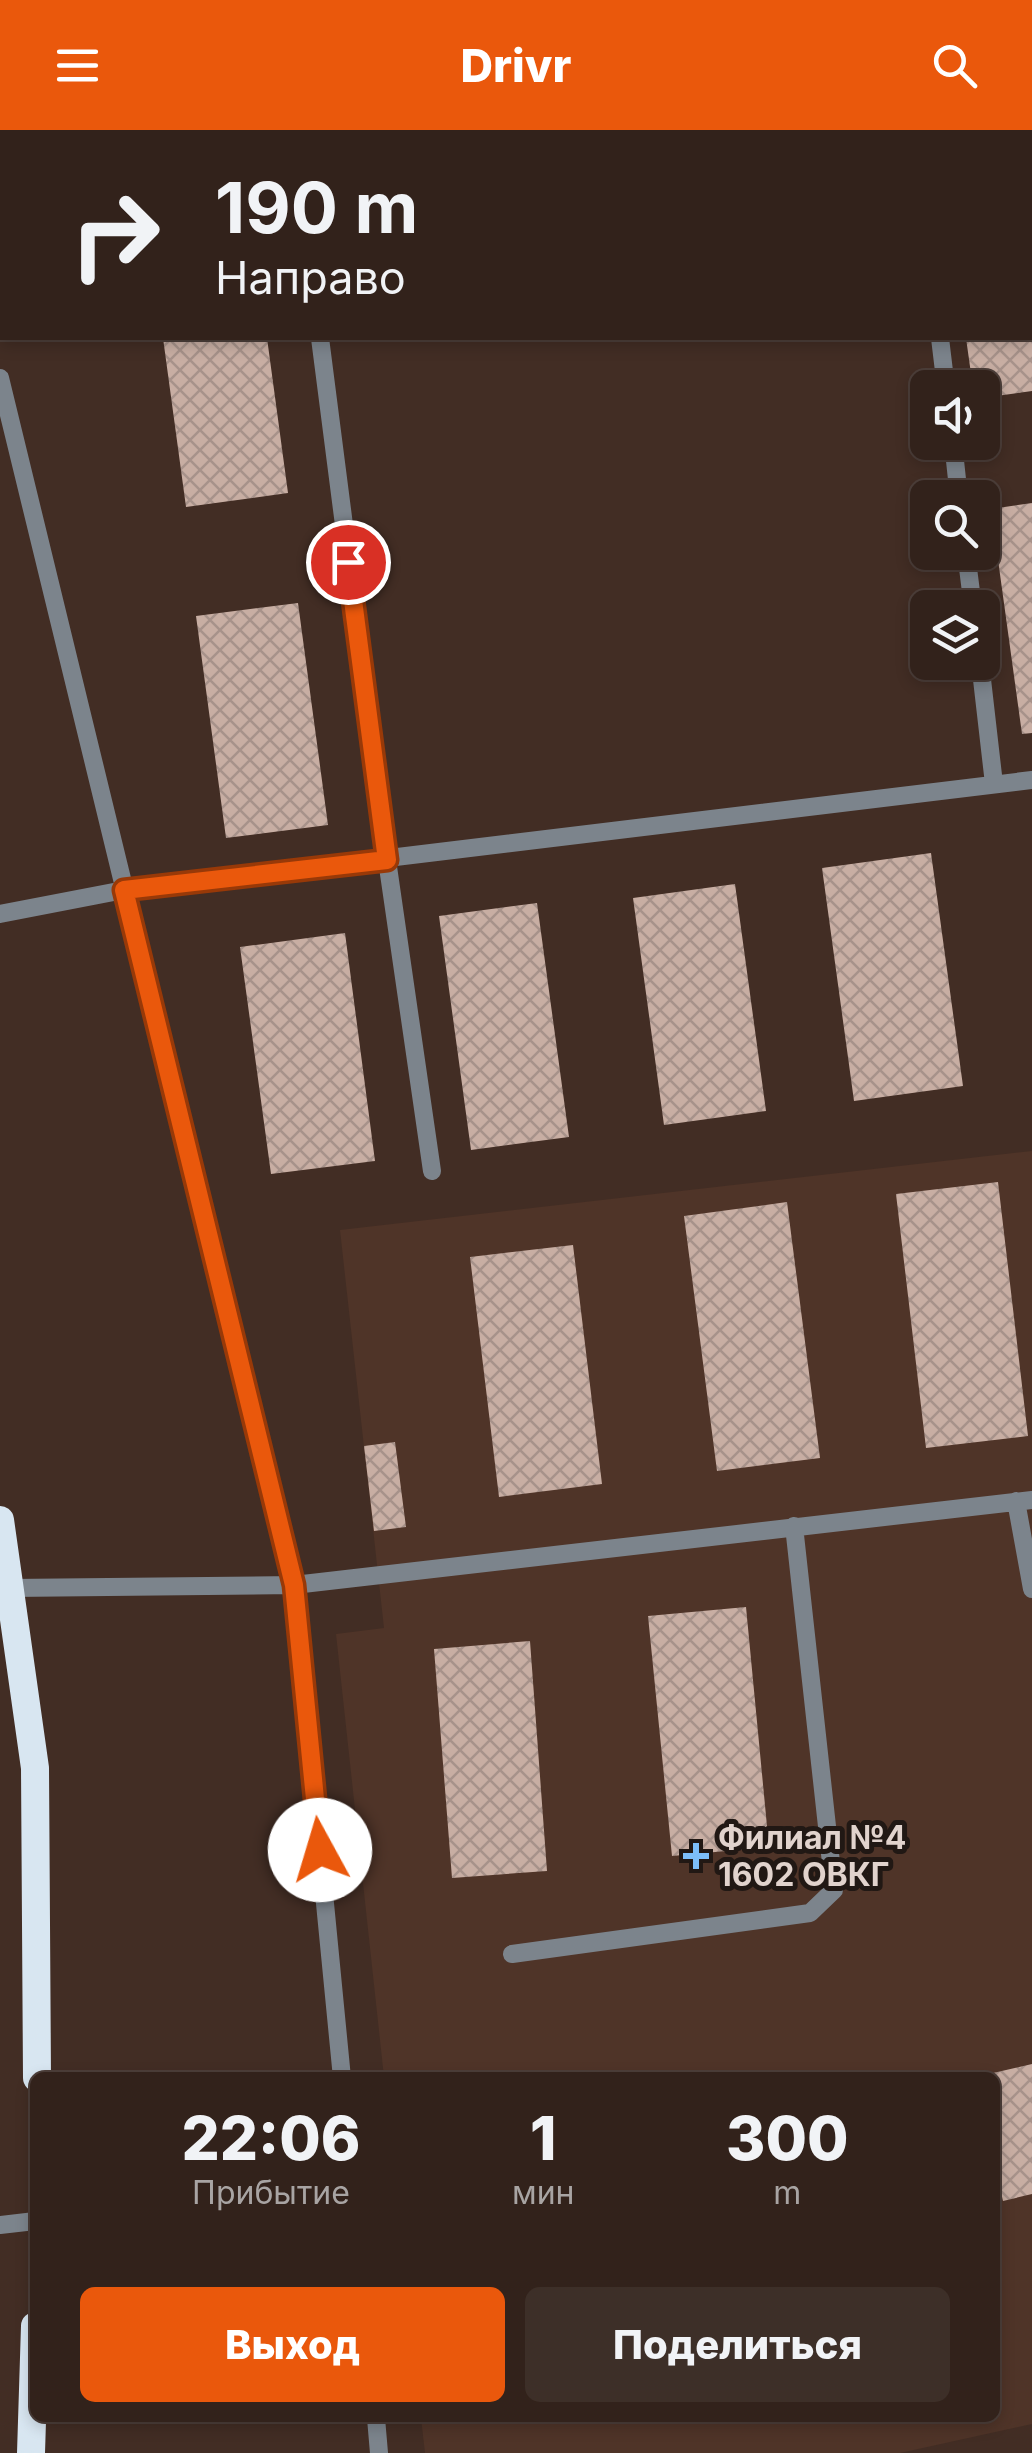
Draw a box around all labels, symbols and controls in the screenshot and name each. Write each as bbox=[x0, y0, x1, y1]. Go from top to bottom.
icon: menu bbox=[50, 38, 105, 93]
text: Drivr bbox=[461, 38, 571, 93]
icon: search bbox=[927, 38, 982, 93]
text: 190 m bbox=[215, 165, 418, 250]
icon: right bbox=[50, 170, 180, 300]
text: Направо bbox=[215, 250, 406, 305]
map controls bbox=[910, 370, 1000, 680]
button: sound bbox=[910, 370, 1000, 460]
button: search bbox=[910, 480, 1000, 570]
pin bbox=[306, 520, 391, 605]
icon: arrive bbox=[321, 535, 376, 590]
button: layers bbox=[910, 590, 1000, 680]
position arrow bbox=[268, 1798, 372, 1902]
place label: Филиал №4 1602 ОВКГ bbox=[718, 1818, 906, 1894]
marker: Филиал №4 1602 ОВКГ bbox=[683, 1843, 709, 1869]
text: 22:06 bbox=[182, 2102, 360, 2174]
text: 1 bbox=[530, 2102, 556, 2174]
text: 300 bbox=[726, 2102, 848, 2174]
text: Прибытие bbox=[192, 2173, 350, 2212]
text: мин bbox=[512, 2173, 574, 2212]
text: m bbox=[773, 2173, 801, 2212]
button: Выход bbox=[80, 2287, 505, 2402]
button: Поделиться bbox=[525, 2287, 950, 2402]

